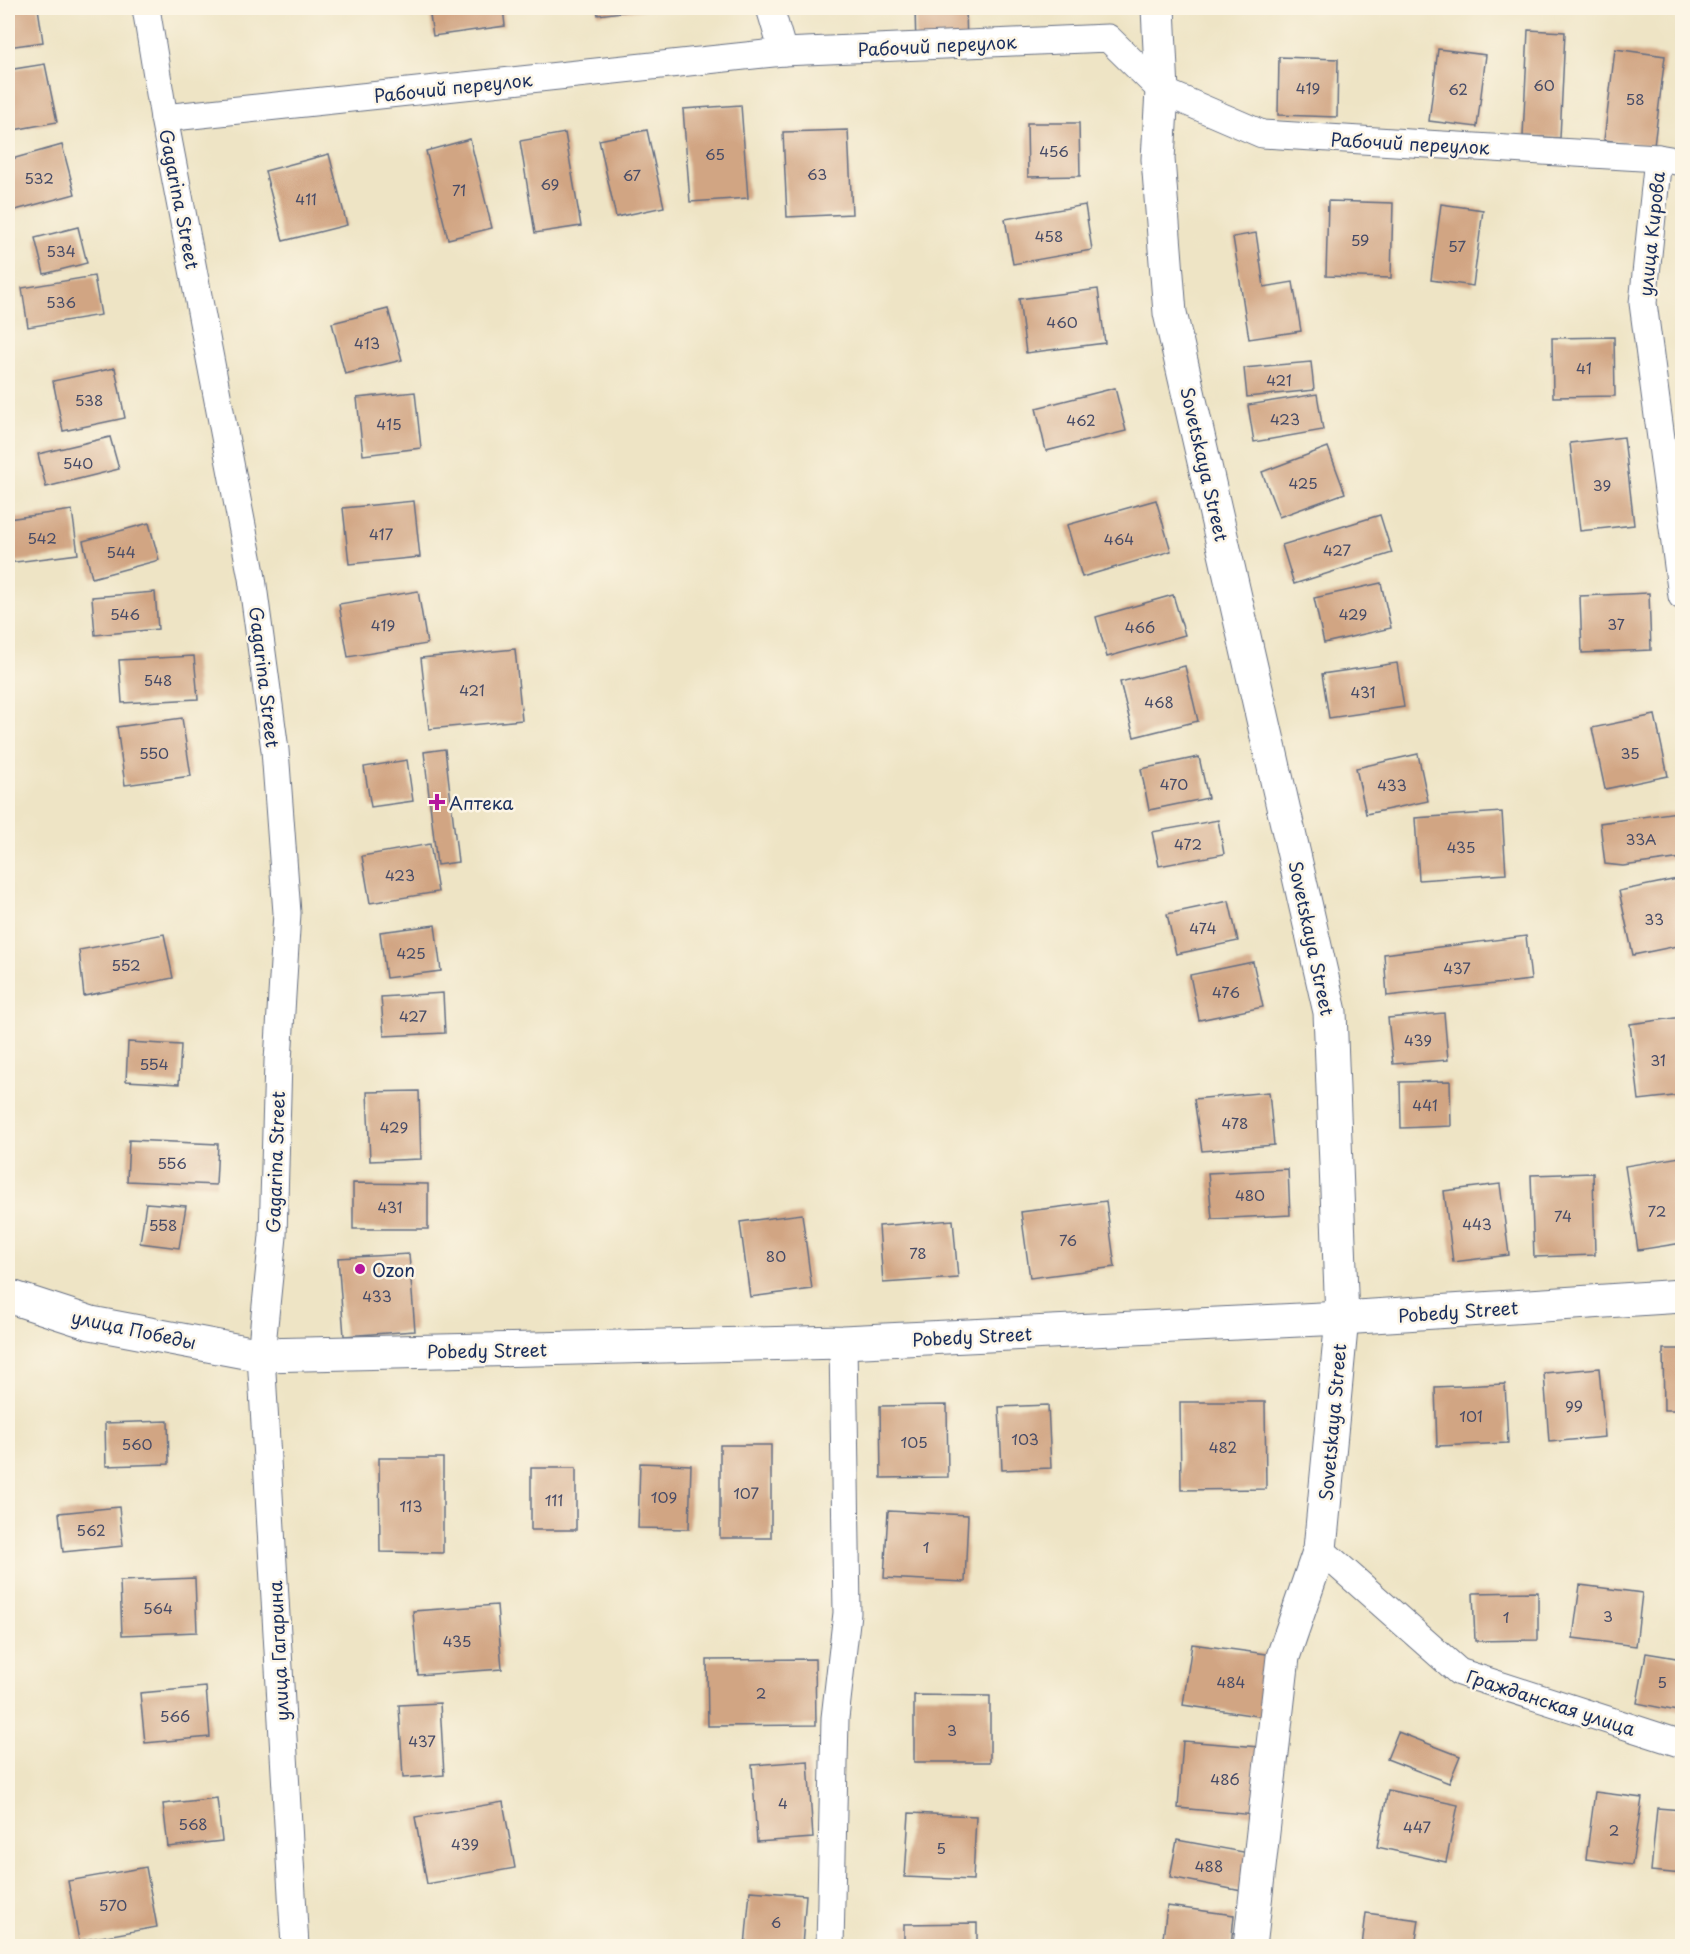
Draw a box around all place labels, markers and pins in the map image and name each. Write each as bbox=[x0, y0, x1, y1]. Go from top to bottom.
place label: Аптека bbox=[449, 789, 514, 816]
marker: Аптека bbox=[430, 795, 444, 809]
place label: Ozon bbox=[372, 1256, 415, 1283]
marker: Ozon bbox=[353, 1262, 367, 1276]

